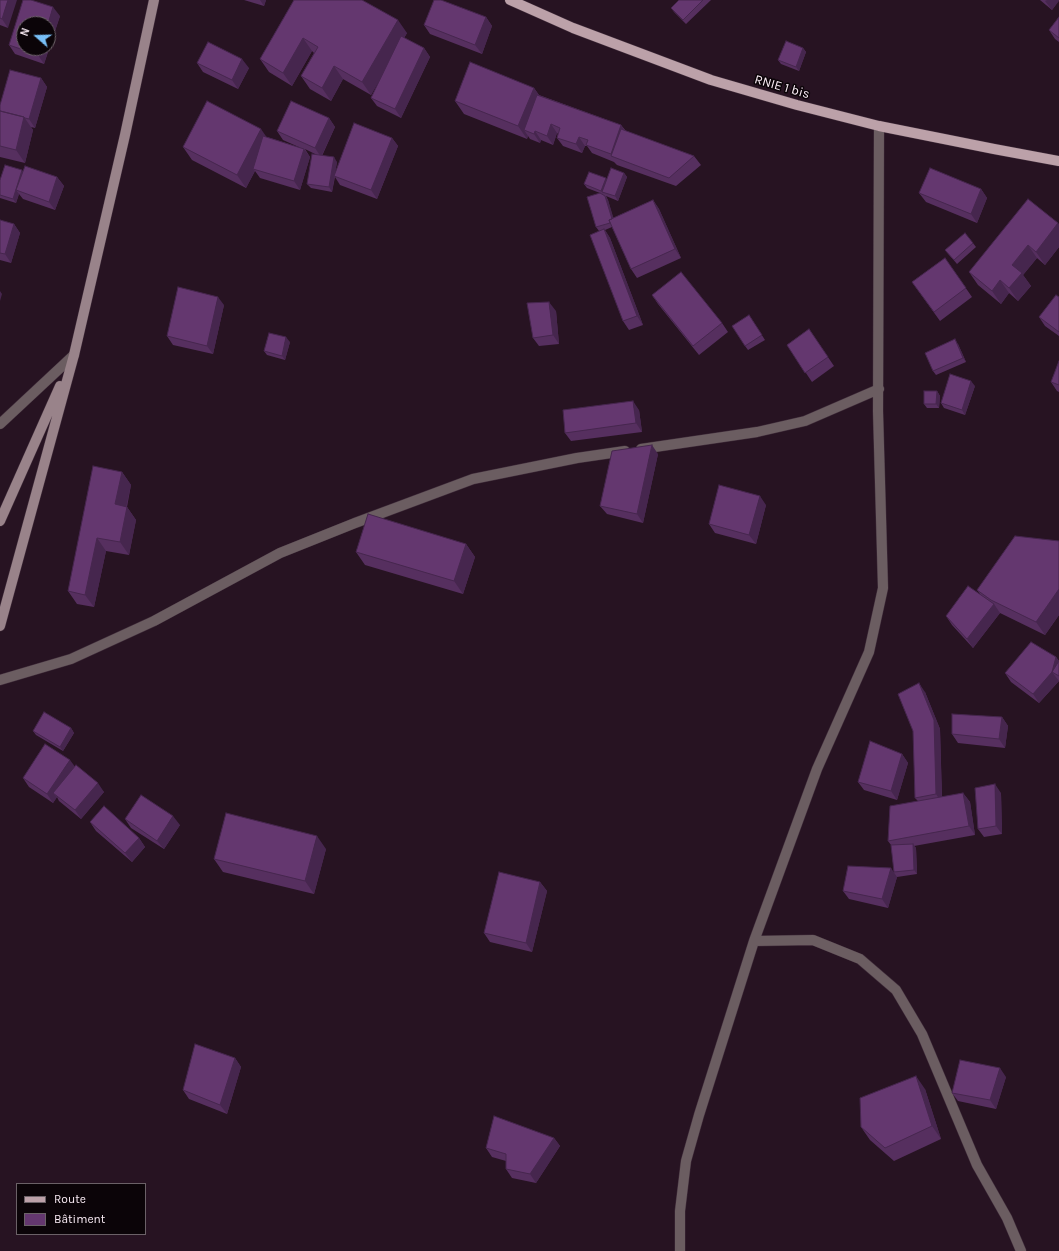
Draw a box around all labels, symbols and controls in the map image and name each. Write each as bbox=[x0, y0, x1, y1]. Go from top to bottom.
north arrow bbox=[16, 16, 56, 56]
text: N bbox=[18, 26, 33, 38]
street label: RNIE 1 bis bbox=[753, 72, 811, 102]
legend bbox=[16, 1183, 146, 1235]
text: Route bbox=[54, 1192, 86, 1206]
text: Bâtiment bbox=[54, 1212, 105, 1226]

